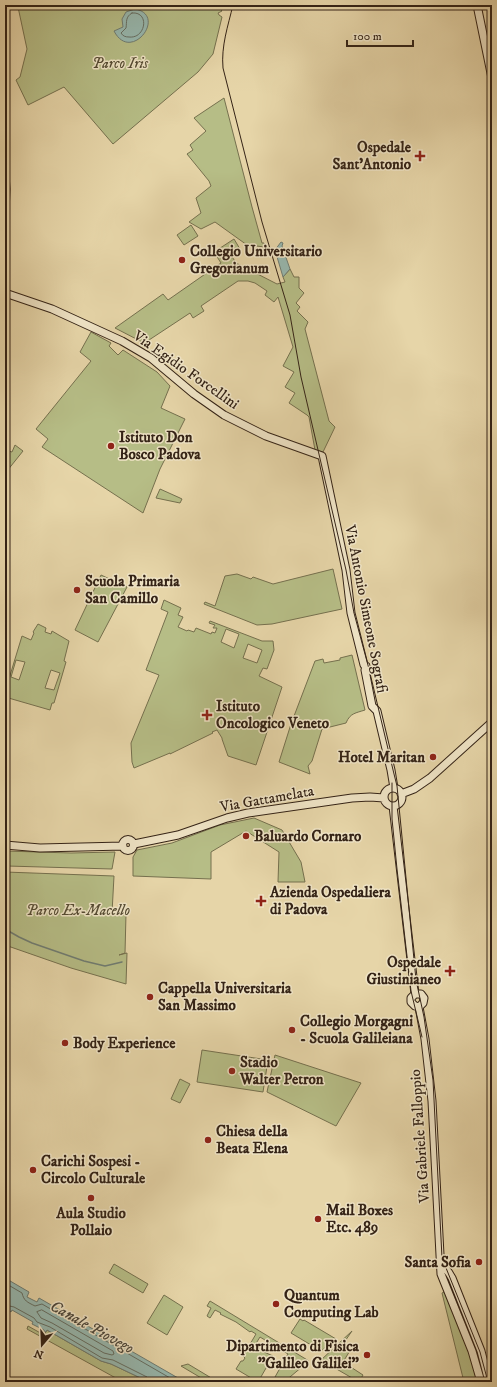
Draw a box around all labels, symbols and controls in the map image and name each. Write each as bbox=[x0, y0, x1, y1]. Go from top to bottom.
scale bar bbox=[347, 22, 413, 48]
text: 100 m bbox=[353, 29, 382, 44]
park label: Parco Iris bbox=[92, 54, 149, 73]
place label: Ospedale Sant'Antonio bbox=[332, 138, 412, 174]
marker: Ospedale Sant'Antonio bbox=[414, 150, 426, 162]
place label: Collegio Universitario Gregorianum bbox=[190, 242, 323, 278]
marker: Collegio Universitario Gregorianum bbox=[177, 255, 187, 265]
street label: Via Egidio Forcellini bbox=[128, 326, 243, 414]
place label: Istituto Don Bosco Padova bbox=[119, 428, 201, 464]
marker: Istituto Don Bosco Padova bbox=[106, 441, 116, 451]
street label: Via Antonio Simeone Sografi bbox=[340, 522, 392, 695]
place label: Scuola Primaria San Camillo bbox=[85, 572, 180, 608]
marker: Scuola Primaria San Camillo bbox=[72, 585, 82, 595]
place label: Istituto Oncologico Veneto bbox=[216, 697, 330, 733]
marker: Istituto Oncologico Veneto bbox=[201, 709, 213, 721]
place label: Hotel Maritan bbox=[338, 748, 425, 767]
marker: Hotel Maritan bbox=[428, 752, 438, 762]
street label: Via Gattamelata bbox=[218, 781, 316, 817]
place label: Baluardo Cornaro bbox=[254, 827, 362, 846]
marker: Baluardo Cornaro bbox=[241, 831, 251, 841]
place label: Azienda Ospedaliera di Padova bbox=[269, 883, 391, 919]
marker: Azienda Ospedaliera di Padova bbox=[255, 895, 267, 907]
park label: Parco Ex-Macello bbox=[26, 901, 130, 920]
place label: Ospedale Giustinianeo bbox=[366, 953, 442, 989]
marker: Ospedale Giustinianeo bbox=[444, 965, 456, 977]
place label: Cappella Universitaria San Massimo bbox=[158, 979, 292, 1015]
marker: Cappella Universitaria San Massimo bbox=[145, 992, 155, 1002]
place label: Collegio Morgagni - Scuola Galileiana bbox=[300, 1012, 413, 1048]
marker: Collegio Morgagni - Scuola Galileiana bbox=[287, 1025, 297, 1035]
place label: Body Experience bbox=[73, 1034, 176, 1053]
marker: Body Experience bbox=[60, 1038, 70, 1048]
place label: Stadio Walter Petron bbox=[239, 1053, 324, 1089]
marker: Stadio Walter Petron bbox=[227, 1066, 237, 1076]
street label: Via Gabriele Falloppio bbox=[406, 1069, 434, 1204]
place label: Chiesa della Beata Elena bbox=[216, 1122, 289, 1158]
marker: Chiesa della Beata Elena bbox=[203, 1135, 213, 1145]
place label: Carichi Sospesi - Circolo Culturale bbox=[41, 1152, 146, 1188]
marker: Carichi Sospesi - Circolo Culturale bbox=[28, 1165, 38, 1175]
marker: Aula Studio Pollaio bbox=[86, 1193, 96, 1203]
place label: Mail Boxes Etc. 489 bbox=[326, 1201, 393, 1237]
place label: Aula Studio Pollaio bbox=[55, 1204, 126, 1240]
marker: Mail Boxes Etc. 489 bbox=[313, 1214, 323, 1224]
place label: Santa Sofia bbox=[405, 1253, 472, 1272]
marker: Santa Sofia bbox=[474, 1257, 484, 1267]
place label: Quantum Computing Lab bbox=[284, 1286, 379, 1322]
water label: Canale Piovego bbox=[47, 1296, 137, 1358]
marker: Quantum Computing Lab bbox=[271, 1299, 281, 1309]
north arrow bbox=[22, 1325, 62, 1365]
place label: Dipartimento di Fisica "Galileo Galilei" bbox=[226, 1337, 360, 1373]
text: N bbox=[33, 1345, 46, 1362]
marker: Dipartimento di Fisica "Galileo Galilei" bbox=[362, 1350, 372, 1360]

